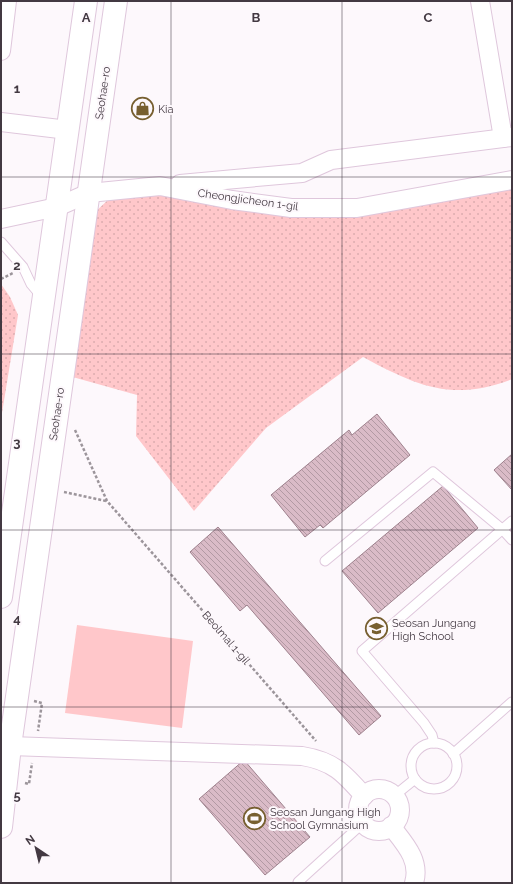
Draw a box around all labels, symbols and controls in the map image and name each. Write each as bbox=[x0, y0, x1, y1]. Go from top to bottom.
text: A bbox=[82, 10, 91, 25]
text: B bbox=[252, 10, 261, 25]
text: C bbox=[424, 10, 433, 25]
street label: Seohae-ro bbox=[93, 65, 113, 120]
text: 1 bbox=[14, 81, 21, 96]
shop icon: Kia bbox=[129, 96, 155, 122]
place label: Kia bbox=[158, 103, 173, 116]
street label: Cheongjicheon 1-gil bbox=[197, 187, 299, 213]
text: 2 bbox=[13, 258, 21, 273]
street label: Seohae-ro bbox=[47, 386, 67, 441]
text: 3 bbox=[13, 435, 21, 450]
street label: Beolmal 1-gil bbox=[199, 609, 253, 667]
text: 4 bbox=[13, 611, 21, 626]
school or university icon: Seosan Jungang High School bbox=[363, 616, 389, 642]
place label: Seosan Jungang High School bbox=[392, 617, 476, 643]
text: 5 bbox=[13, 788, 21, 803]
sports icon: Seosan Jungang High School Gymnasium bbox=[241, 805, 267, 831]
place label: Seosan Jungang High School Gymnasium bbox=[270, 806, 381, 832]
north arrow bbox=[16, 828, 56, 868]
text: N bbox=[23, 832, 38, 848]

